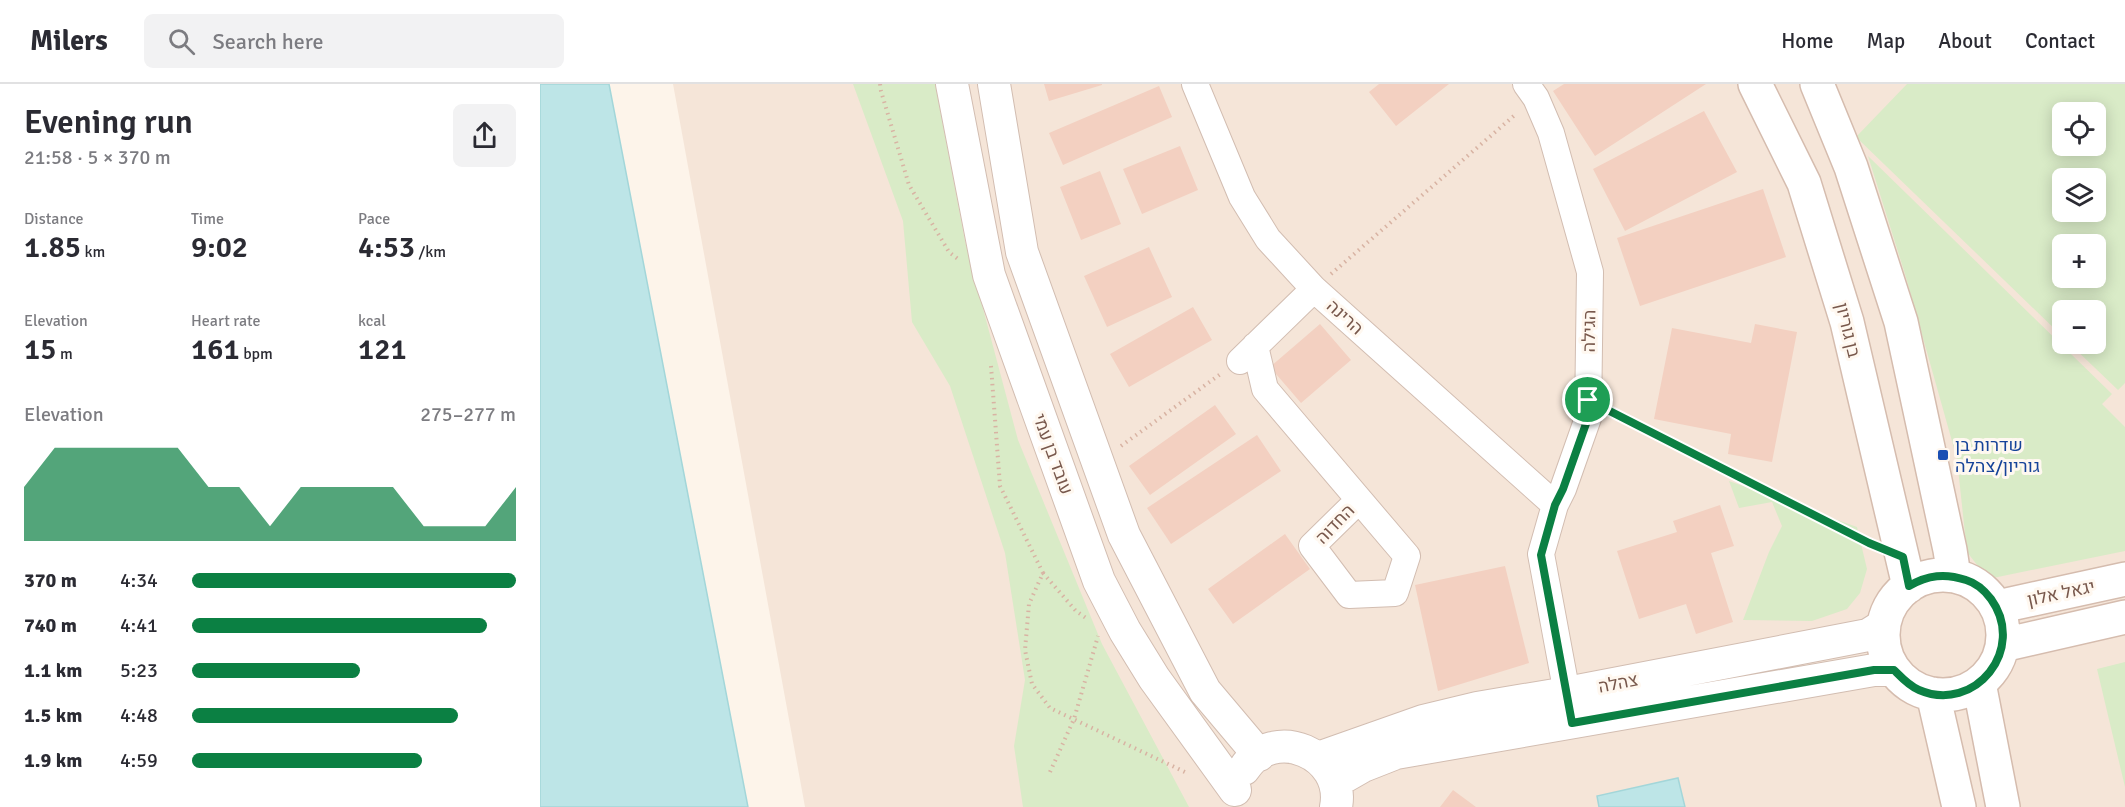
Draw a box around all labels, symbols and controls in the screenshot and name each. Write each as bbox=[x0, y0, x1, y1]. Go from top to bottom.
search box bbox=[144, 14, 564, 68]
text: Milers bbox=[30, 24, 108, 58]
icon: search bbox=[165, 25, 198, 58]
text: Search here bbox=[213, 28, 324, 55]
text: Home bbox=[1781, 28, 1834, 54]
text: Map bbox=[1867, 28, 1905, 54]
text: About bbox=[1938, 28, 1992, 54]
text: Contact bbox=[2025, 28, 2095, 54]
text: Evening run bbox=[24, 102, 193, 143]
map controls bbox=[2052, 102, 2106, 354]
button: locate bbox=[2052, 102, 2106, 156]
button: share bbox=[453, 104, 516, 167]
text: 21:58 · 5 × 370 m bbox=[24, 145, 171, 170]
button: layers bbox=[2052, 168, 2106, 222]
text: Distance bbox=[24, 209, 84, 229]
text: Time bbox=[191, 209, 224, 229]
text: Pace bbox=[358, 209, 390, 229]
text: 1.85 bbox=[24, 229, 81, 266]
text: 9:02 bbox=[191, 229, 248, 266]
text: 4:53 bbox=[358, 229, 415, 266]
button: + bbox=[2052, 234, 2106, 288]
text: km bbox=[81, 242, 105, 262]
text: /km bbox=[415, 242, 446, 262]
street label: הרינה bbox=[1322, 295, 1368, 339]
street label: בן גוריון bbox=[1831, 300, 1866, 360]
button: − bbox=[2052, 300, 2106, 354]
street label: הגילה bbox=[1578, 309, 1600, 353]
text: Elevation bbox=[24, 311, 88, 331]
text: Heart rate bbox=[191, 311, 260, 331]
text: kcal bbox=[358, 311, 386, 331]
text: 15 bbox=[24, 331, 56, 368]
text: 161 bbox=[191, 331, 240, 368]
text: 121 bbox=[358, 331, 407, 368]
text: m bbox=[56, 344, 73, 364]
text: bpm bbox=[240, 344, 273, 364]
pin bbox=[1562, 374, 1613, 425]
icon: arrive bbox=[1571, 383, 1604, 416]
text: Elevation bbox=[24, 402, 104, 427]
text: 275–277 m bbox=[420, 402, 516, 427]
street label: עובד בן עמי bbox=[1028, 411, 1078, 497]
place label: שדרות בן גוריון/צהלה bbox=[1955, 434, 2040, 477]
marker: שדרות בן גוריון/צהלה bbox=[1936, 448, 1950, 462]
street label: החדוה bbox=[1311, 500, 1359, 548]
text: 370 m bbox=[24, 568, 77, 593]
text: 4:34 bbox=[120, 568, 158, 593]
street label: יגאל אלון bbox=[2025, 575, 2097, 611]
text: 740 m bbox=[24, 613, 77, 638]
text: 4:41 bbox=[120, 613, 158, 638]
text: 1.1 km bbox=[24, 658, 82, 683]
text: 5:23 bbox=[120, 658, 158, 683]
street label: צהלה bbox=[1596, 668, 1640, 698]
text: 1.5 km bbox=[24, 703, 82, 728]
text: 4:48 bbox=[120, 703, 158, 728]
text: 1.9 km bbox=[24, 748, 82, 773]
text: 4:59 bbox=[120, 748, 158, 773]

